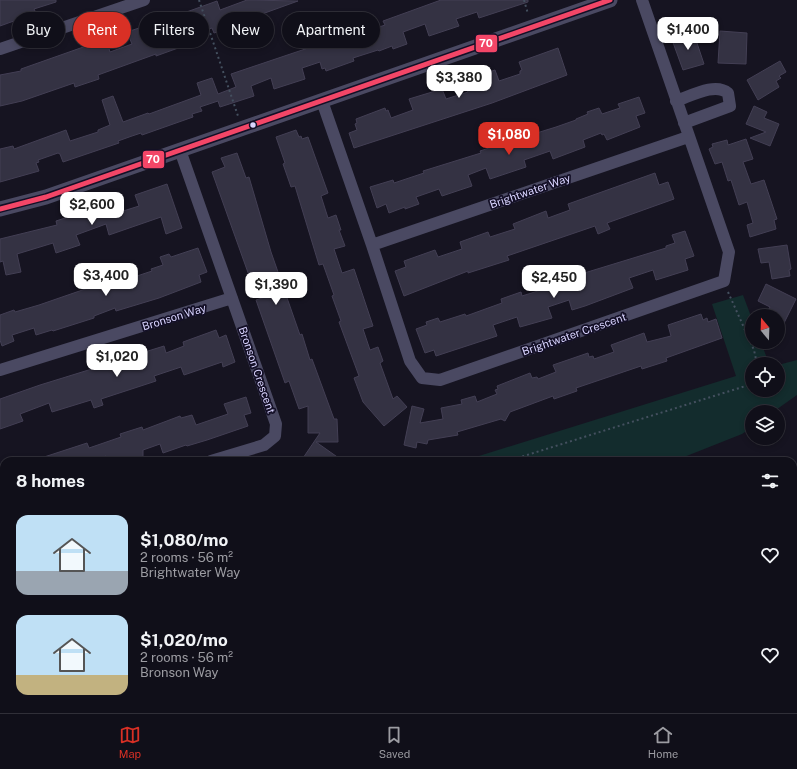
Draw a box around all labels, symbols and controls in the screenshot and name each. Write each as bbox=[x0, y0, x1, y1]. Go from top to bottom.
chip: Buy bbox=[12, 12, 65, 48]
chip: Rent bbox=[73, 12, 131, 48]
chip: Filters bbox=[139, 12, 209, 48]
chip: New bbox=[217, 12, 274, 48]
chip: Apartment bbox=[282, 12, 380, 48]
pin: $1,400 bbox=[655, 17, 721, 51]
text: $1,400 bbox=[666, 22, 710, 37]
line badge: 70 bbox=[475, 34, 498, 53]
text: 70 bbox=[479, 37, 493, 49]
pin: $3,380 bbox=[426, 65, 492, 99]
text: $3,380 bbox=[436, 70, 482, 85]
unlabelled marker bbox=[248, 120, 258, 130]
pin: $1,080 bbox=[476, 122, 542, 156]
text: $1,080 bbox=[487, 127, 531, 142]
line badge: 70 bbox=[142, 150, 165, 169]
text: 70 bbox=[146, 153, 160, 165]
street label: Brightwater Way bbox=[488, 171, 572, 210]
pin: $2,600 bbox=[59, 192, 125, 226]
text: $2,600 bbox=[69, 197, 115, 212]
pin: $3,400 bbox=[73, 263, 139, 297]
pin: $2,450 bbox=[521, 265, 587, 299]
text: $3,400 bbox=[83, 268, 129, 283]
text: $2,450 bbox=[531, 270, 577, 285]
pin: $1,390 bbox=[243, 272, 309, 306]
text: $1,390 bbox=[254, 277, 298, 292]
street label: Bronson Way bbox=[140, 302, 208, 332]
north arrow bbox=[745, 309, 785, 349]
map controls bbox=[745, 309, 785, 445]
street label: Brightwater Crescent bbox=[520, 311, 628, 357]
street label: Bronson Crescent bbox=[237, 325, 277, 415]
pin: $1,020 bbox=[84, 344, 150, 378]
text: $1,020 bbox=[95, 349, 139, 364]
button: locate bbox=[745, 357, 785, 397]
button: layers bbox=[745, 405, 785, 445]
icon: filters bbox=[759, 470, 781, 492]
text: 8 homes bbox=[16, 471, 85, 491]
text: $1,080/mo bbox=[140, 530, 228, 550]
icon: home bbox=[48, 531, 96, 579]
icon: heart bbox=[759, 544, 781, 566]
text: 2 rooms · 56 m² bbox=[140, 550, 233, 565]
text: Brightwater Way bbox=[140, 565, 240, 580]
text: $1,020/mo bbox=[140, 630, 228, 650]
icon: home bbox=[48, 631, 96, 679]
icon: heart bbox=[759, 644, 781, 666]
text: 2 rooms · 56 m² bbox=[140, 650, 233, 665]
text: Bronson Way bbox=[140, 665, 219, 680]
tab: Map bbox=[119, 724, 141, 760]
tab: Saved bbox=[379, 724, 410, 760]
tab: Home bbox=[648, 724, 678, 760]

